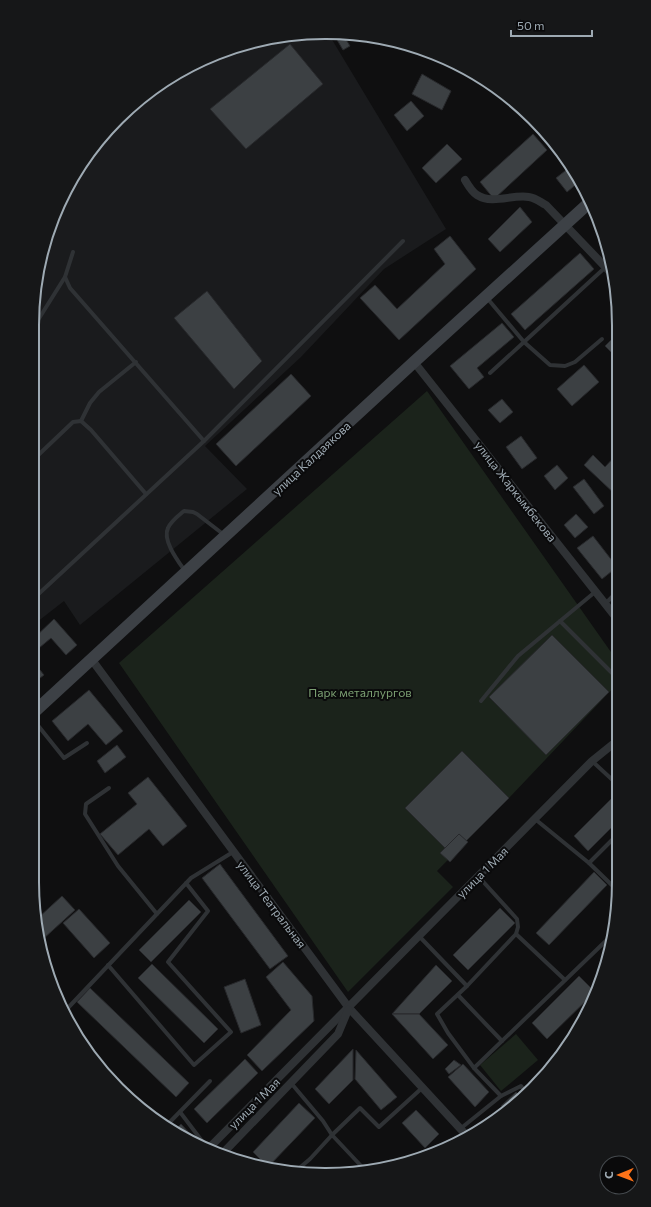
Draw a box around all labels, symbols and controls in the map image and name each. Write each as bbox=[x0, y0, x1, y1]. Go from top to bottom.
scale bar bbox=[511, 12, 592, 38]
text: 50 m bbox=[517, 18, 545, 32]
street label: улица Калдаякова bbox=[269, 418, 353, 498]
street label: улица Жаркымбекова bbox=[472, 438, 560, 544]
park label: Парк металлургов bbox=[308, 685, 412, 699]
street label: улица 1 Мая bbox=[454, 844, 510, 900]
street label: улица Театральная bbox=[235, 858, 309, 950]
street label: улица 1 Мая bbox=[226, 1075, 282, 1131]
north arrow bbox=[599, 1155, 639, 1195]
text: С bbox=[602, 1171, 615, 1179]

